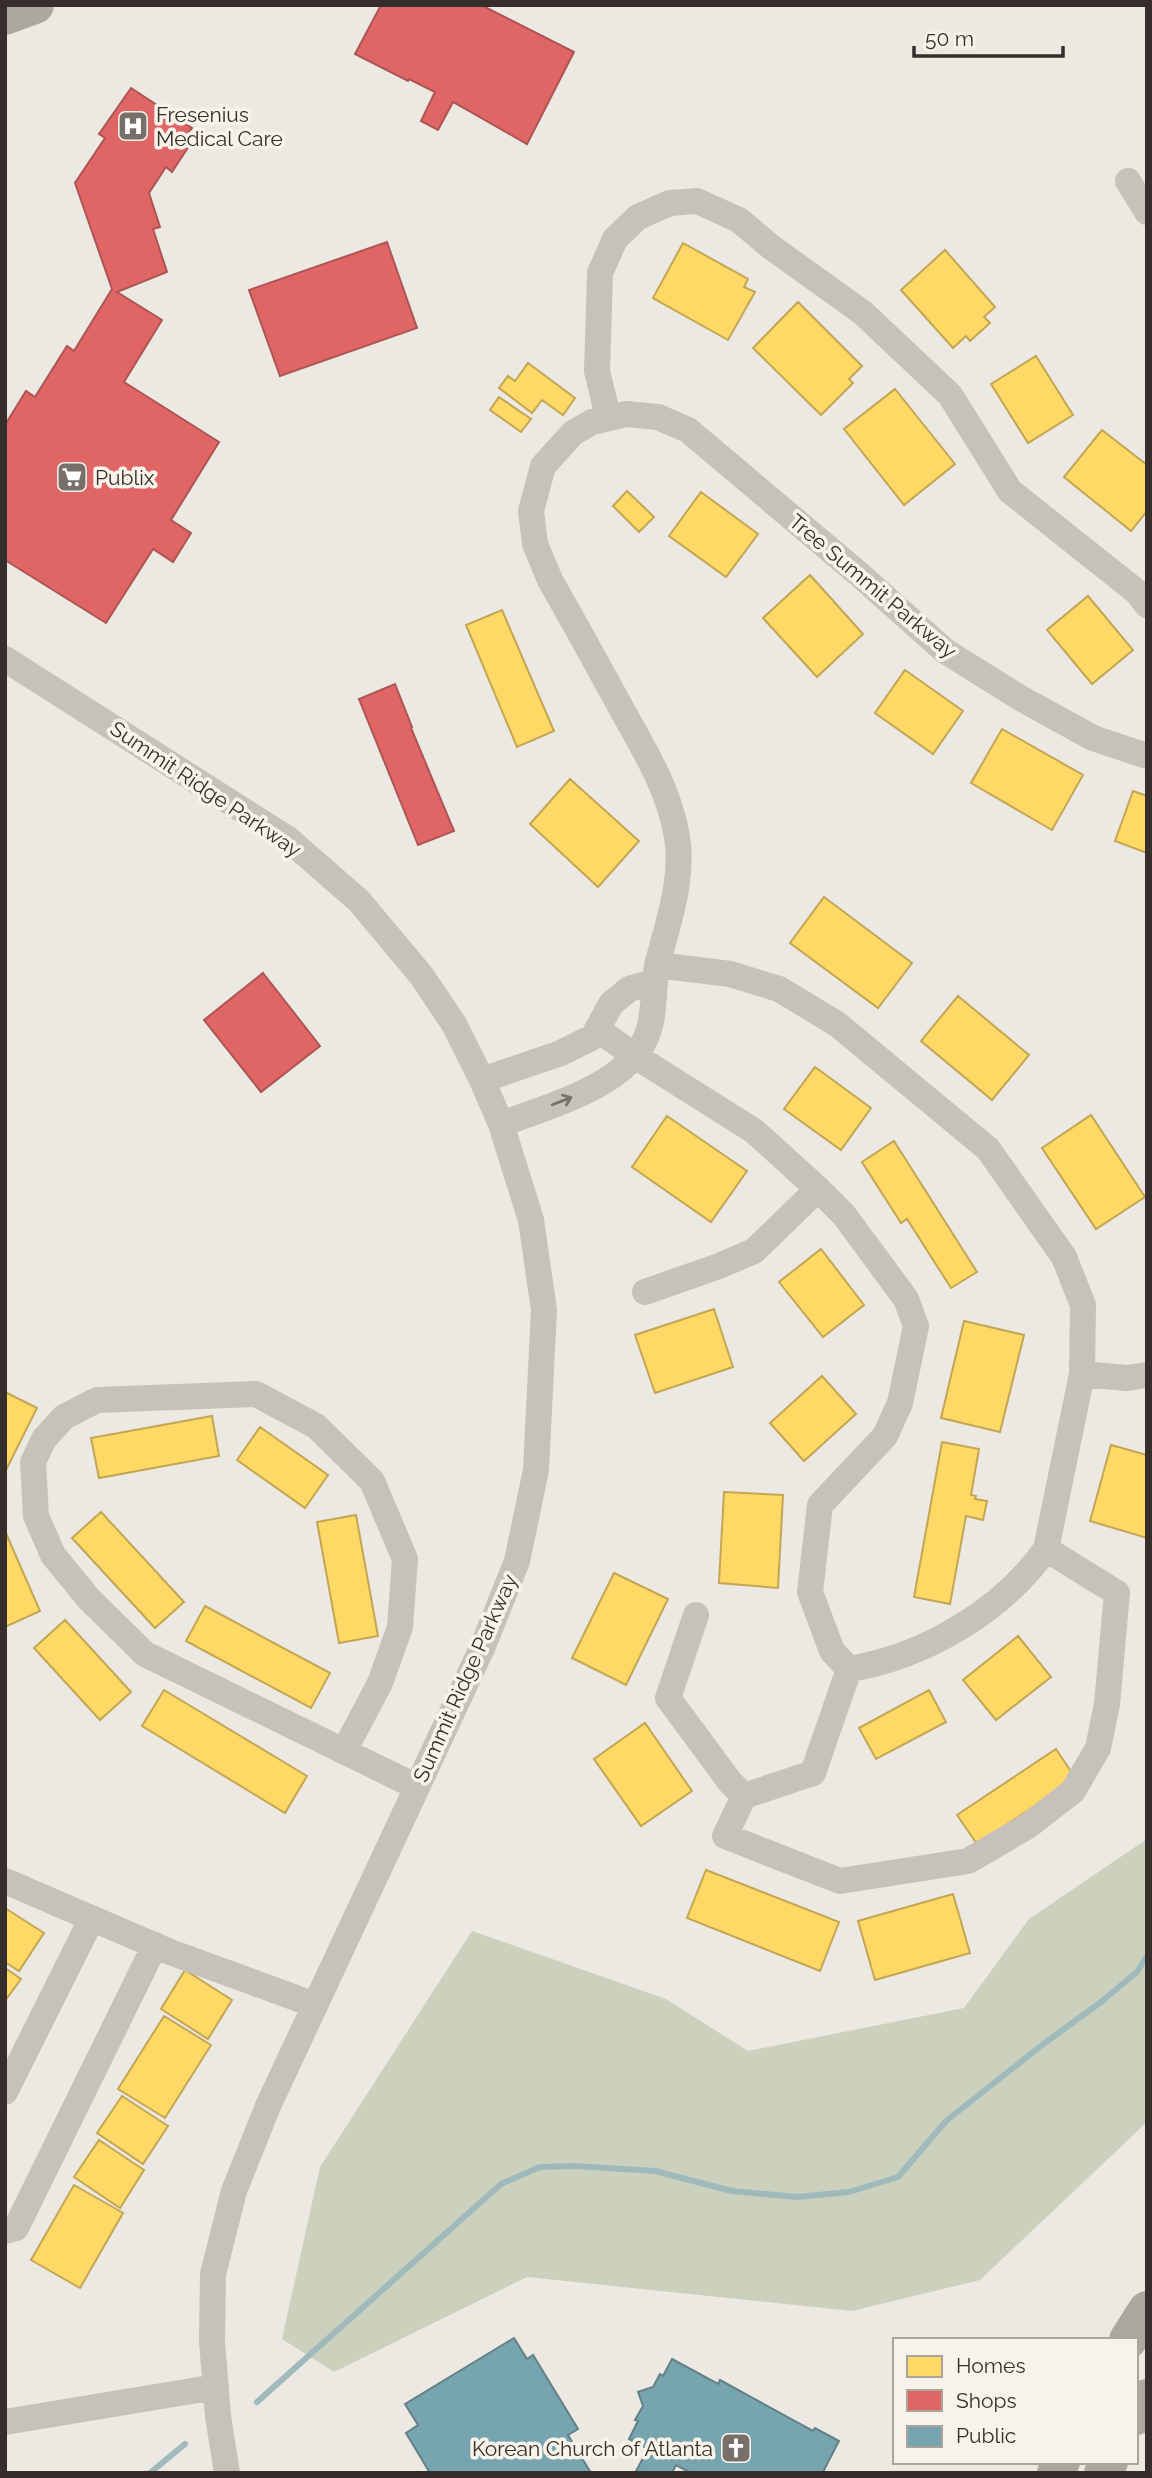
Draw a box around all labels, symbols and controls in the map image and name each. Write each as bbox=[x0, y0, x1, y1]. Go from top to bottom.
scale bar bbox=[914, 14, 1063, 58]
text: 50 m bbox=[925, 26, 974, 51]
place label: Fresenius Medical Care bbox=[156, 102, 283, 151]
hospital icon: Fresenius Medical Care bbox=[116, 109, 150, 143]
supermarket icon: Publix bbox=[55, 460, 89, 494]
place label: Publix bbox=[95, 465, 155, 490]
street label: Tree Summit Parkway bbox=[784, 509, 962, 663]
street label: Summit Ridge Parkway bbox=[106, 716, 306, 862]
one-way arrow bbox=[550, 1093, 572, 1106]
street label: Summit Ridge Parkway bbox=[408, 1570, 522, 1786]
legend bbox=[893, 2338, 1138, 2464]
text: Homes bbox=[956, 2353, 1026, 2378]
text: Shops bbox=[956, 2388, 1017, 2413]
text: Public bbox=[956, 2423, 1016, 2448]
church icon: Korean Church of Atlanta bbox=[719, 2431, 753, 2465]
place label: Korean Church of Atlanta bbox=[472, 2436, 713, 2461]

